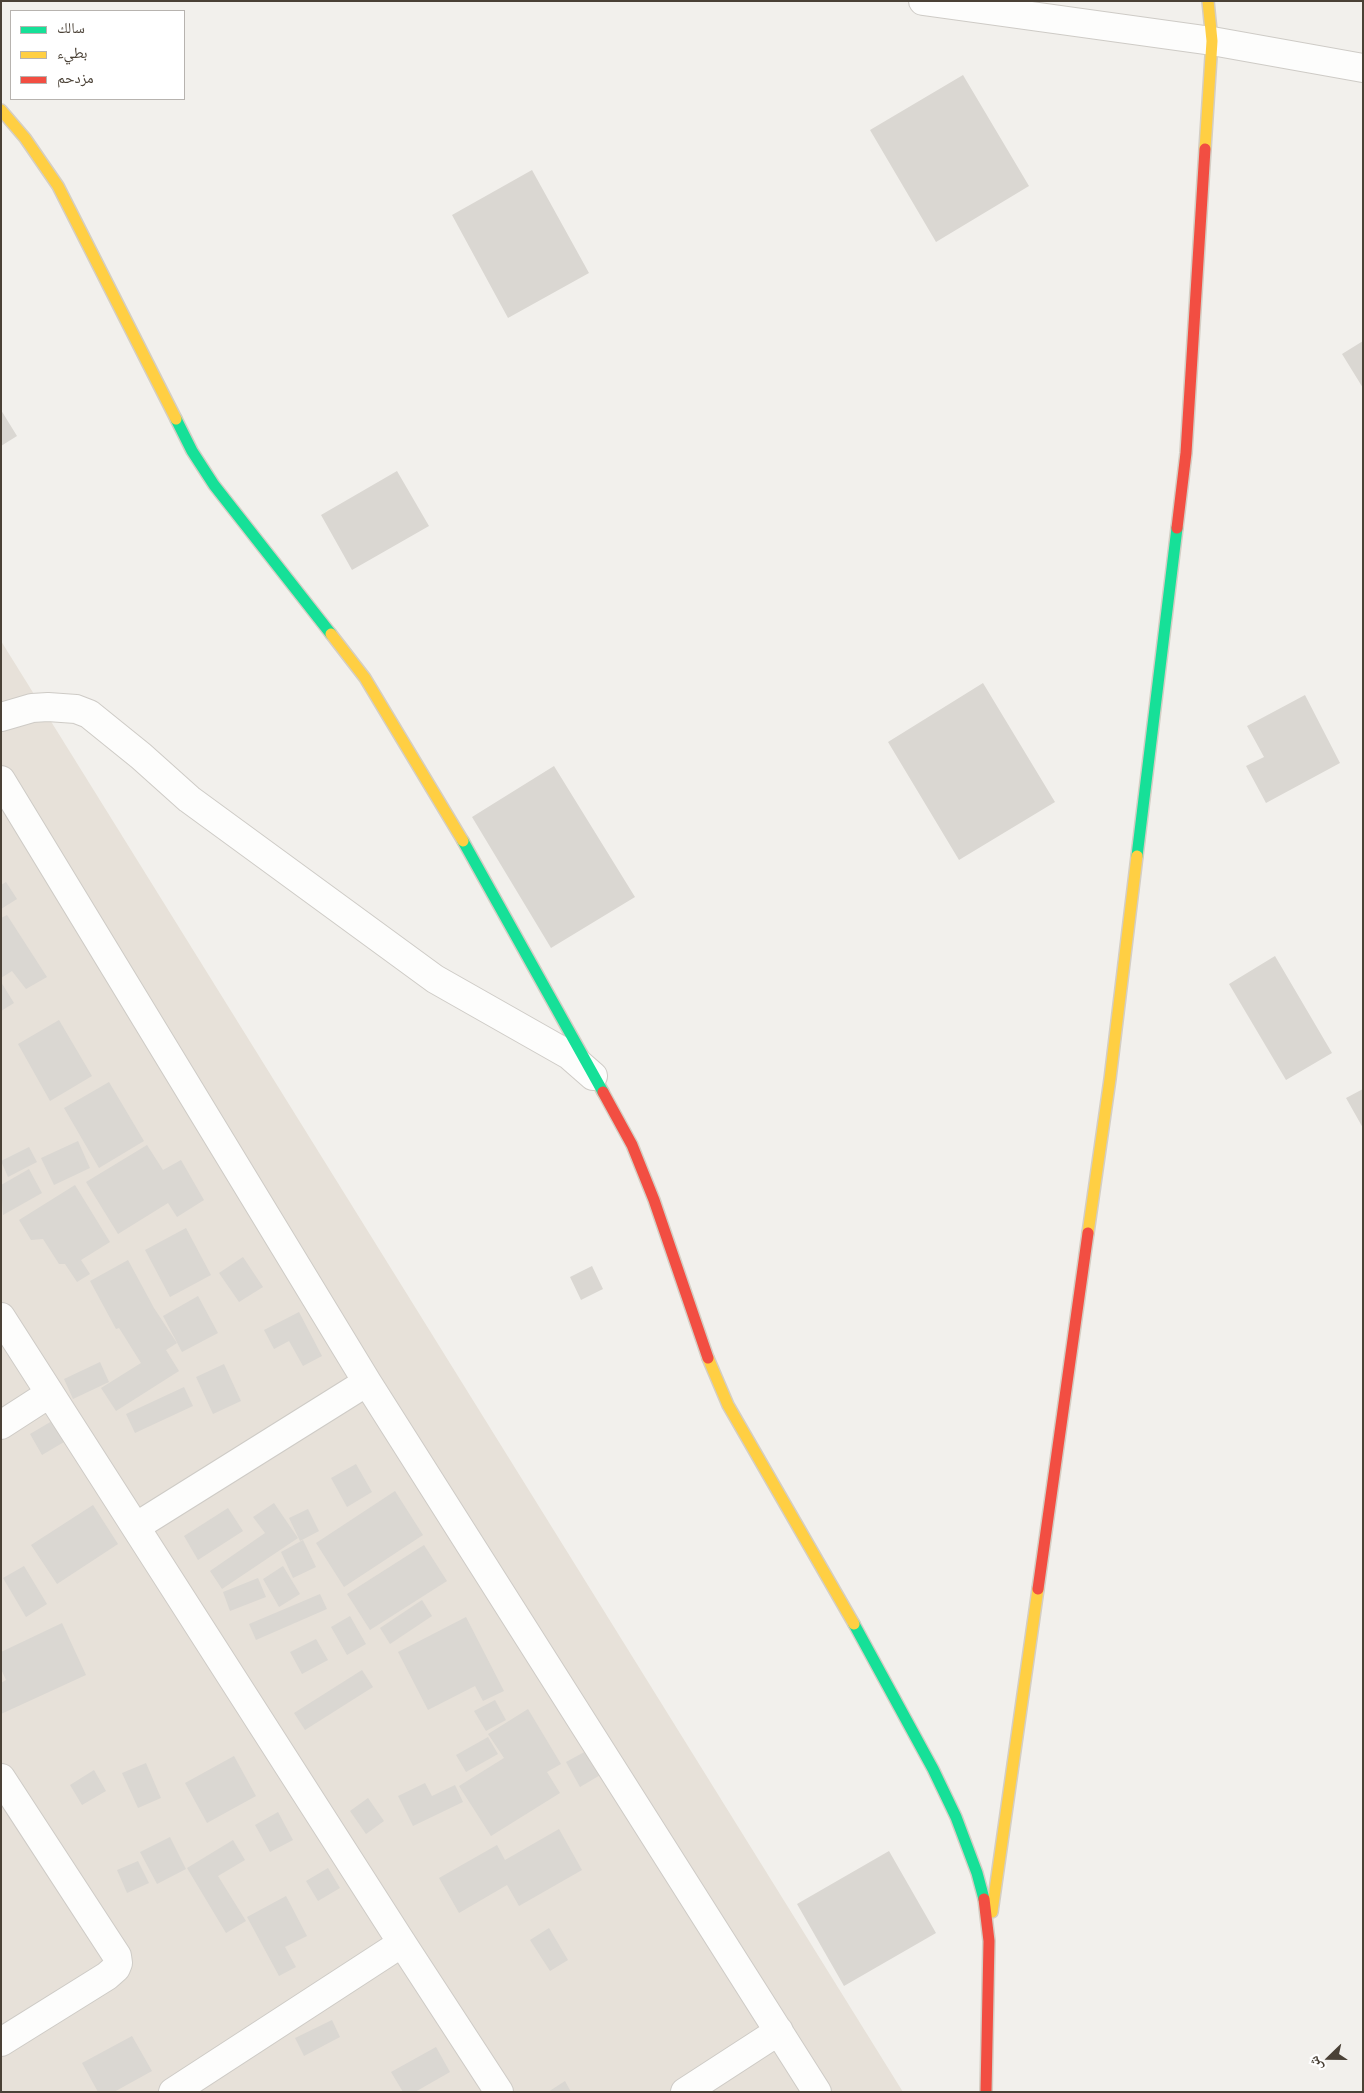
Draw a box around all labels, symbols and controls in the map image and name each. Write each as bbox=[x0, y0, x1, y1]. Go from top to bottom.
legend bbox=[10, 10, 185, 100]
text: سالك bbox=[57, 17, 85, 39]
text: بطيء bbox=[57, 42, 87, 64]
text: مزدحم bbox=[57, 67, 94, 89]
north arrow bbox=[1304, 2033, 1354, 2083]
text: ش bbox=[1303, 2053, 1327, 2074]

